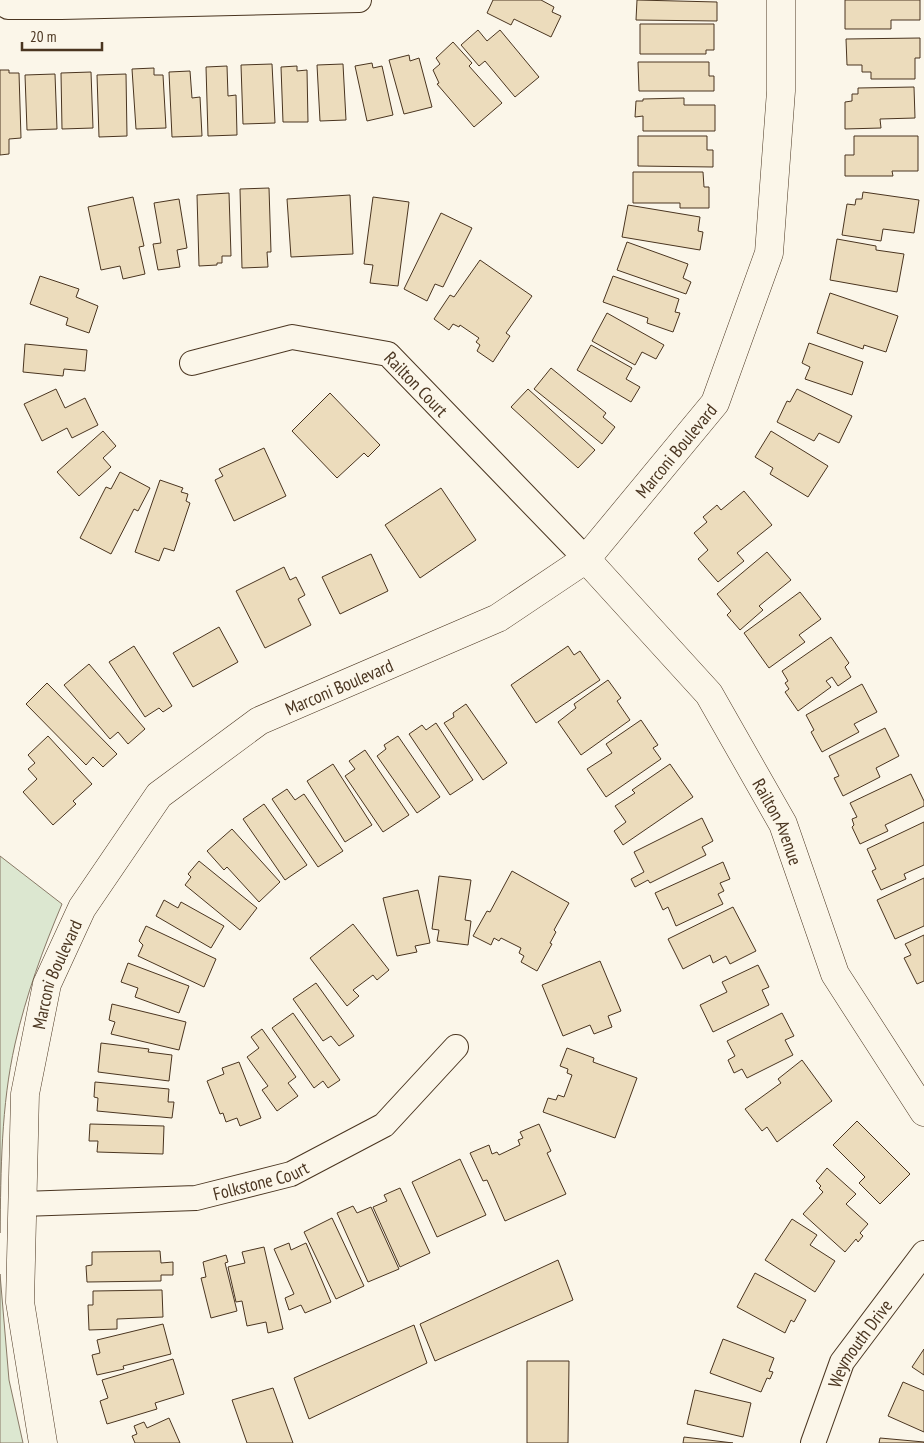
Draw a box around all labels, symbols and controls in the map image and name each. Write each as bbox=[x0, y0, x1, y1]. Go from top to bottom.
scale bar bbox=[22, 20, 102, 52]
text: 20 m bbox=[30, 27, 56, 46]
street label: Railton Court bbox=[380, 346, 453, 421]
street label: Marconi Boulevard bbox=[630, 399, 721, 502]
street label: Marconi Boulevard bbox=[281, 653, 397, 720]
street label: Railton Avenue bbox=[748, 774, 808, 868]
street label: Marconi Boulevard bbox=[27, 916, 87, 1031]
street label: Folkstone Court bbox=[211, 1155, 312, 1205]
street label: Weymouth Drive bbox=[822, 1294, 897, 1390]

